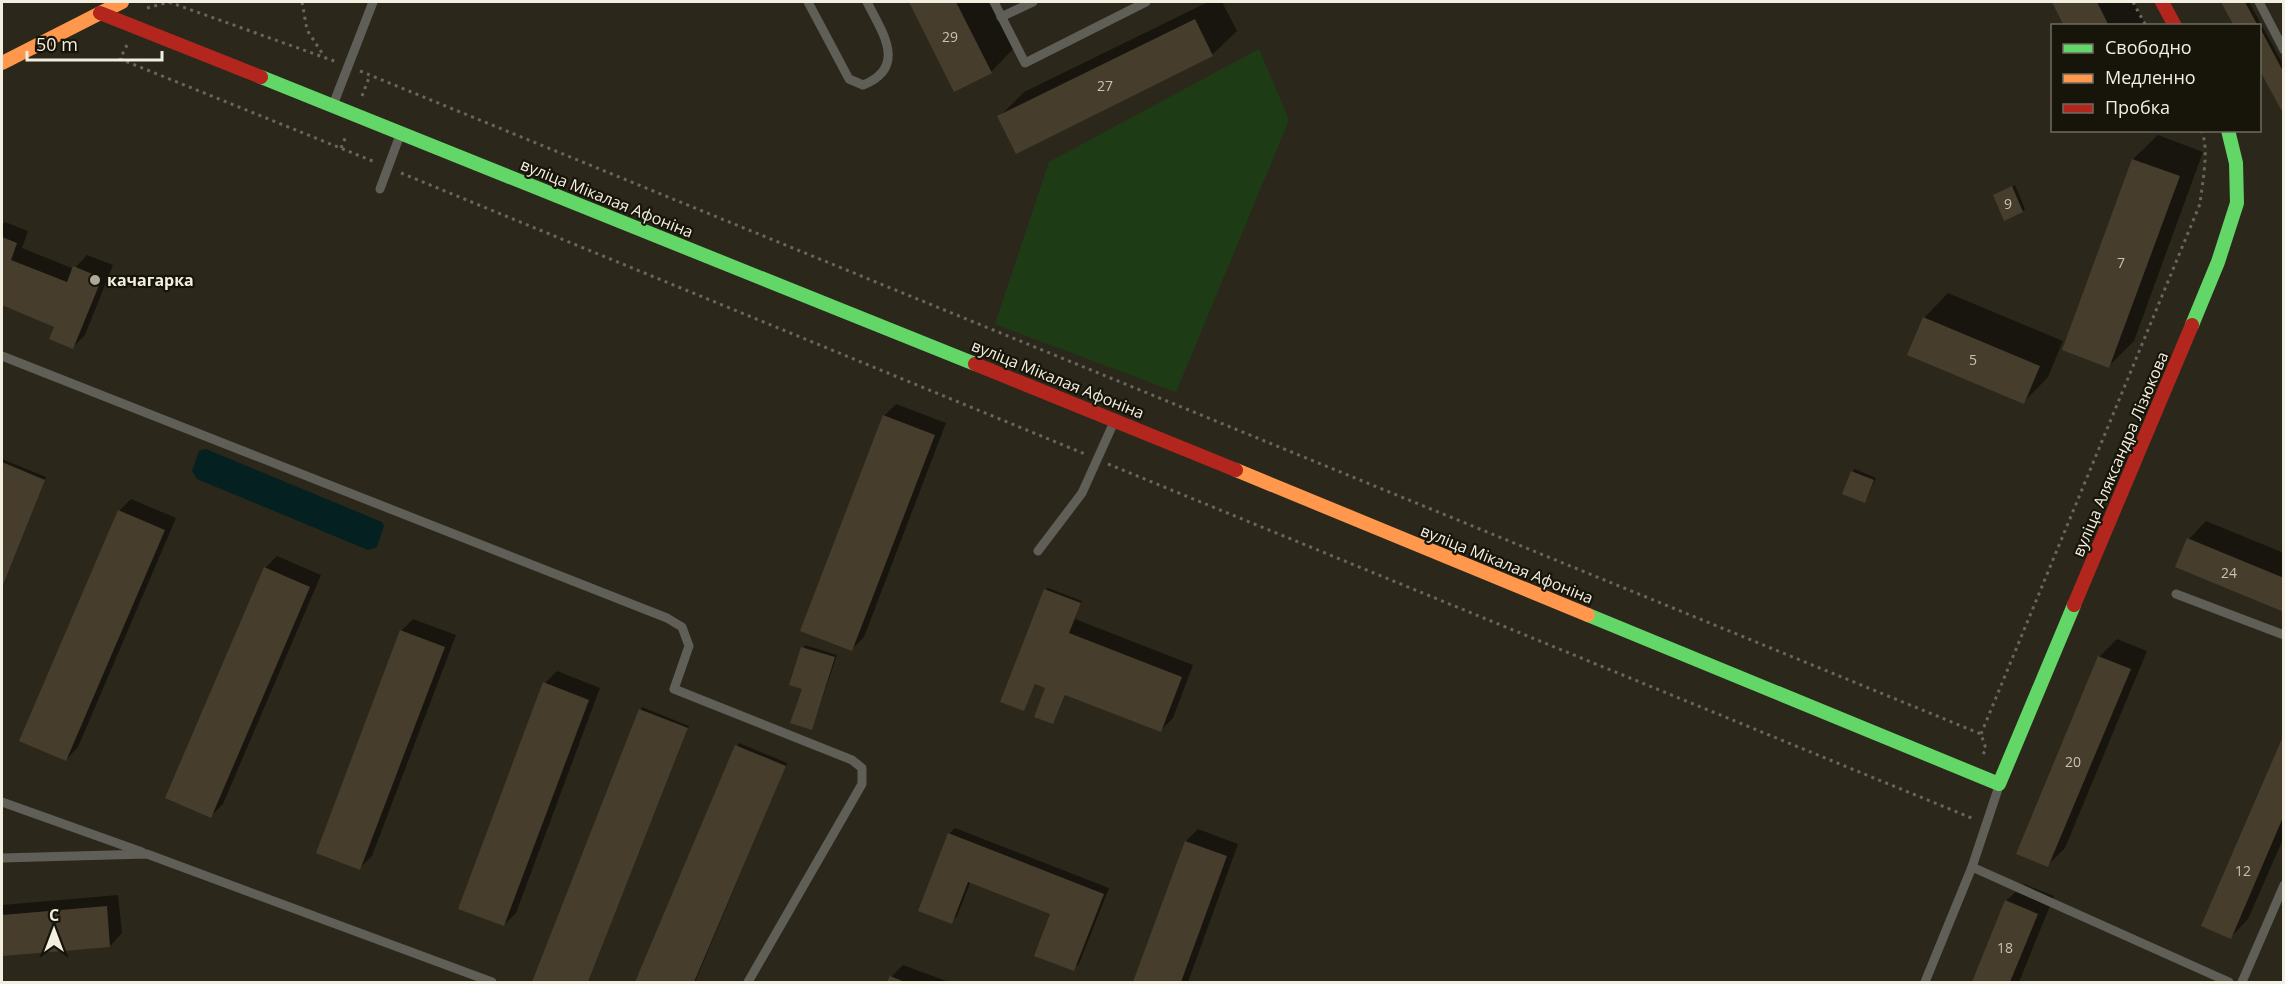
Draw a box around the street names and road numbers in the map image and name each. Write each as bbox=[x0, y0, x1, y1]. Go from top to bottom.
street label: вуліца Мікалая Афоніна bbox=[517, 153, 697, 243]
street label: вуліца Мікалая Афоніна bbox=[968, 334, 1148, 424]
street label: вуліца Аляксандра Лізюкова bbox=[2067, 348, 2173, 560]
street label: вуліца Мікалая Афоніна bbox=[1417, 519, 1597, 609]

